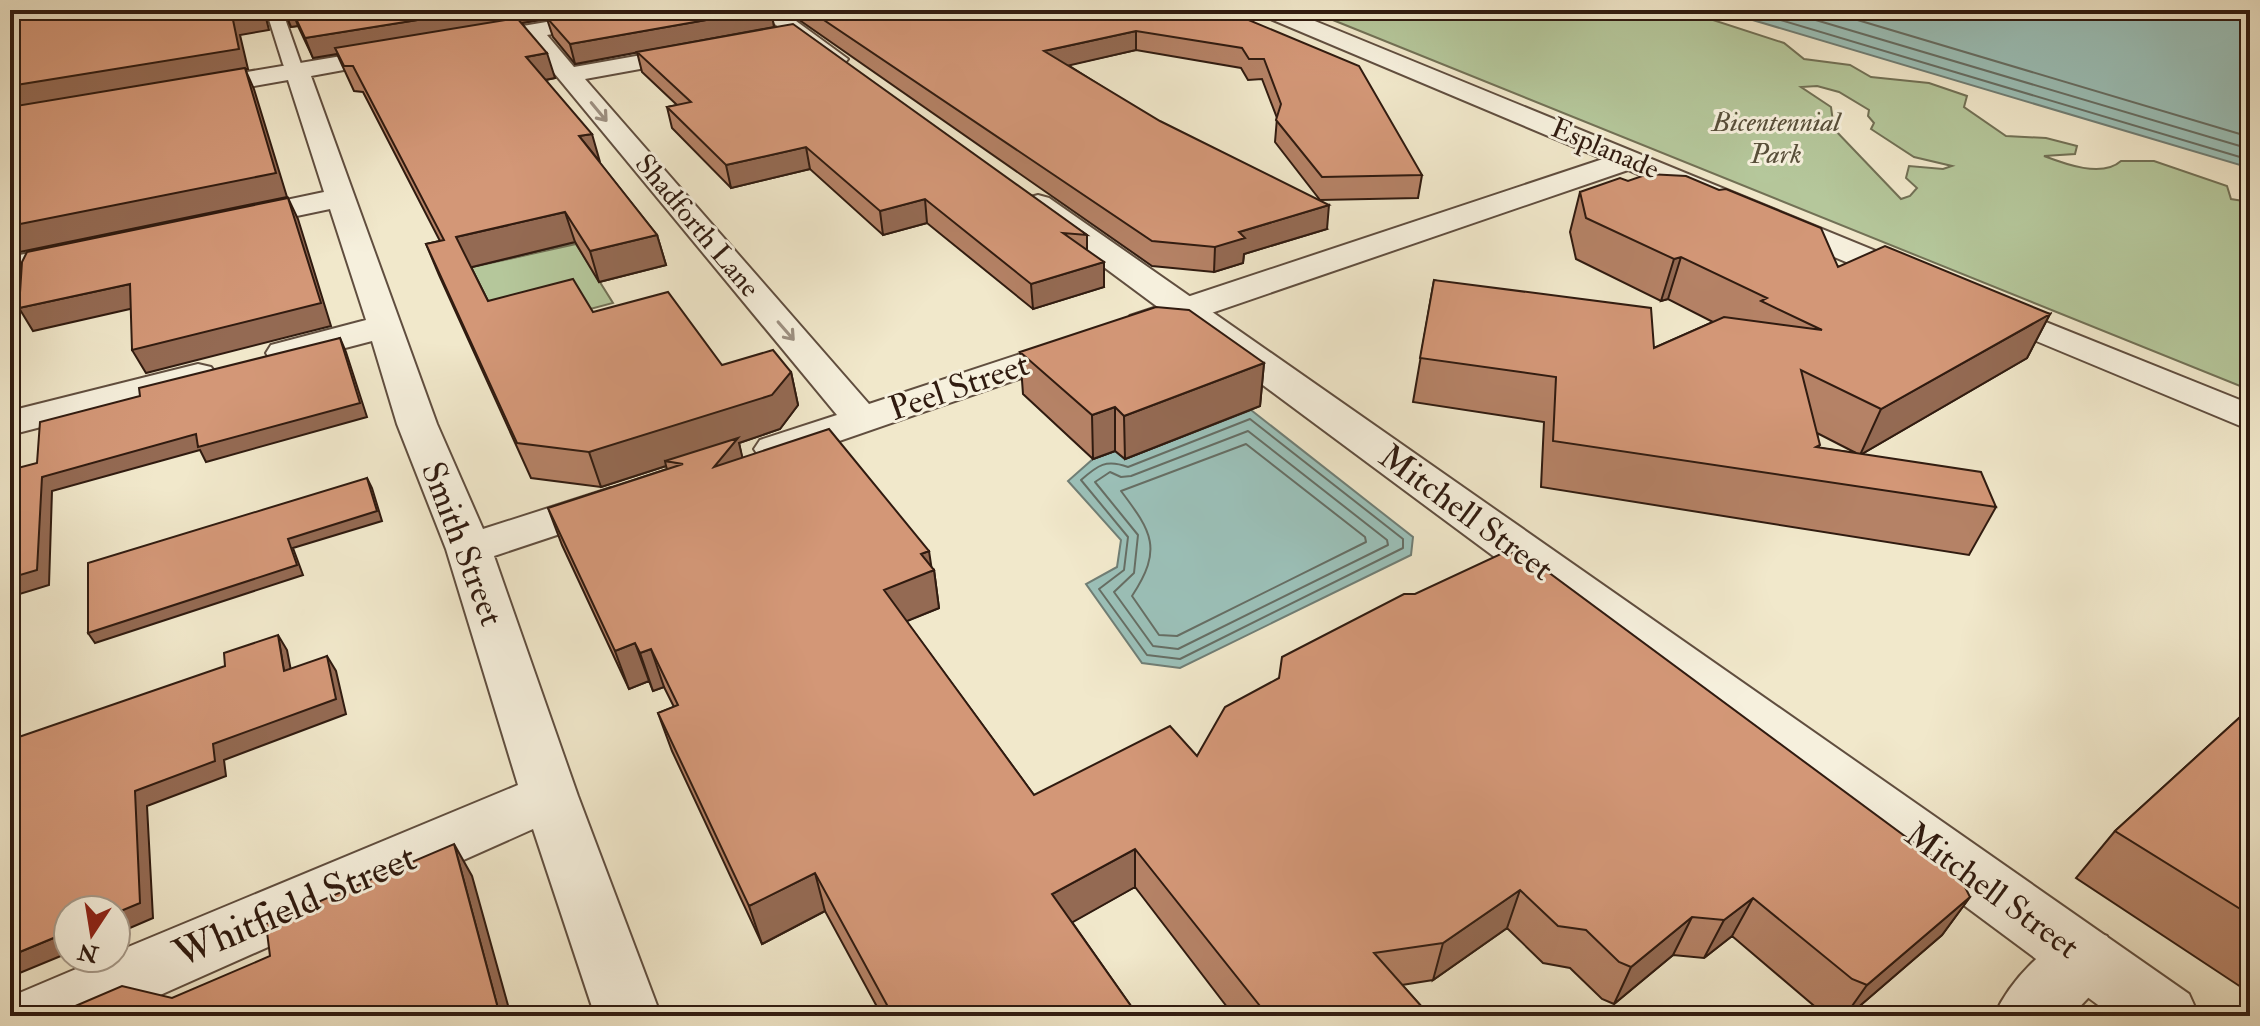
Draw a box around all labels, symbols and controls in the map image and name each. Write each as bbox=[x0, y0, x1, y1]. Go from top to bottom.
one-way arrow bbox=[590, 101, 608, 122]
park label: Bicentennial Park bbox=[1710, 105, 1843, 172]
street label: Esplanade bbox=[1546, 111, 1665, 187]
street label: Shadforth Lane bbox=[627, 147, 767, 305]
one-way arrow bbox=[777, 321, 795, 341]
street label: Peel Street bbox=[883, 343, 1035, 431]
street label: Mitchell Street bbox=[1370, 435, 1562, 591]
street label: Smith Street bbox=[411, 456, 513, 632]
street label: Mitchell Street bbox=[1896, 813, 2088, 969]
street label: Whitfield Street bbox=[165, 832, 424, 980]
north arrow bbox=[52, 894, 132, 974]
text: N bbox=[75, 937, 102, 969]

